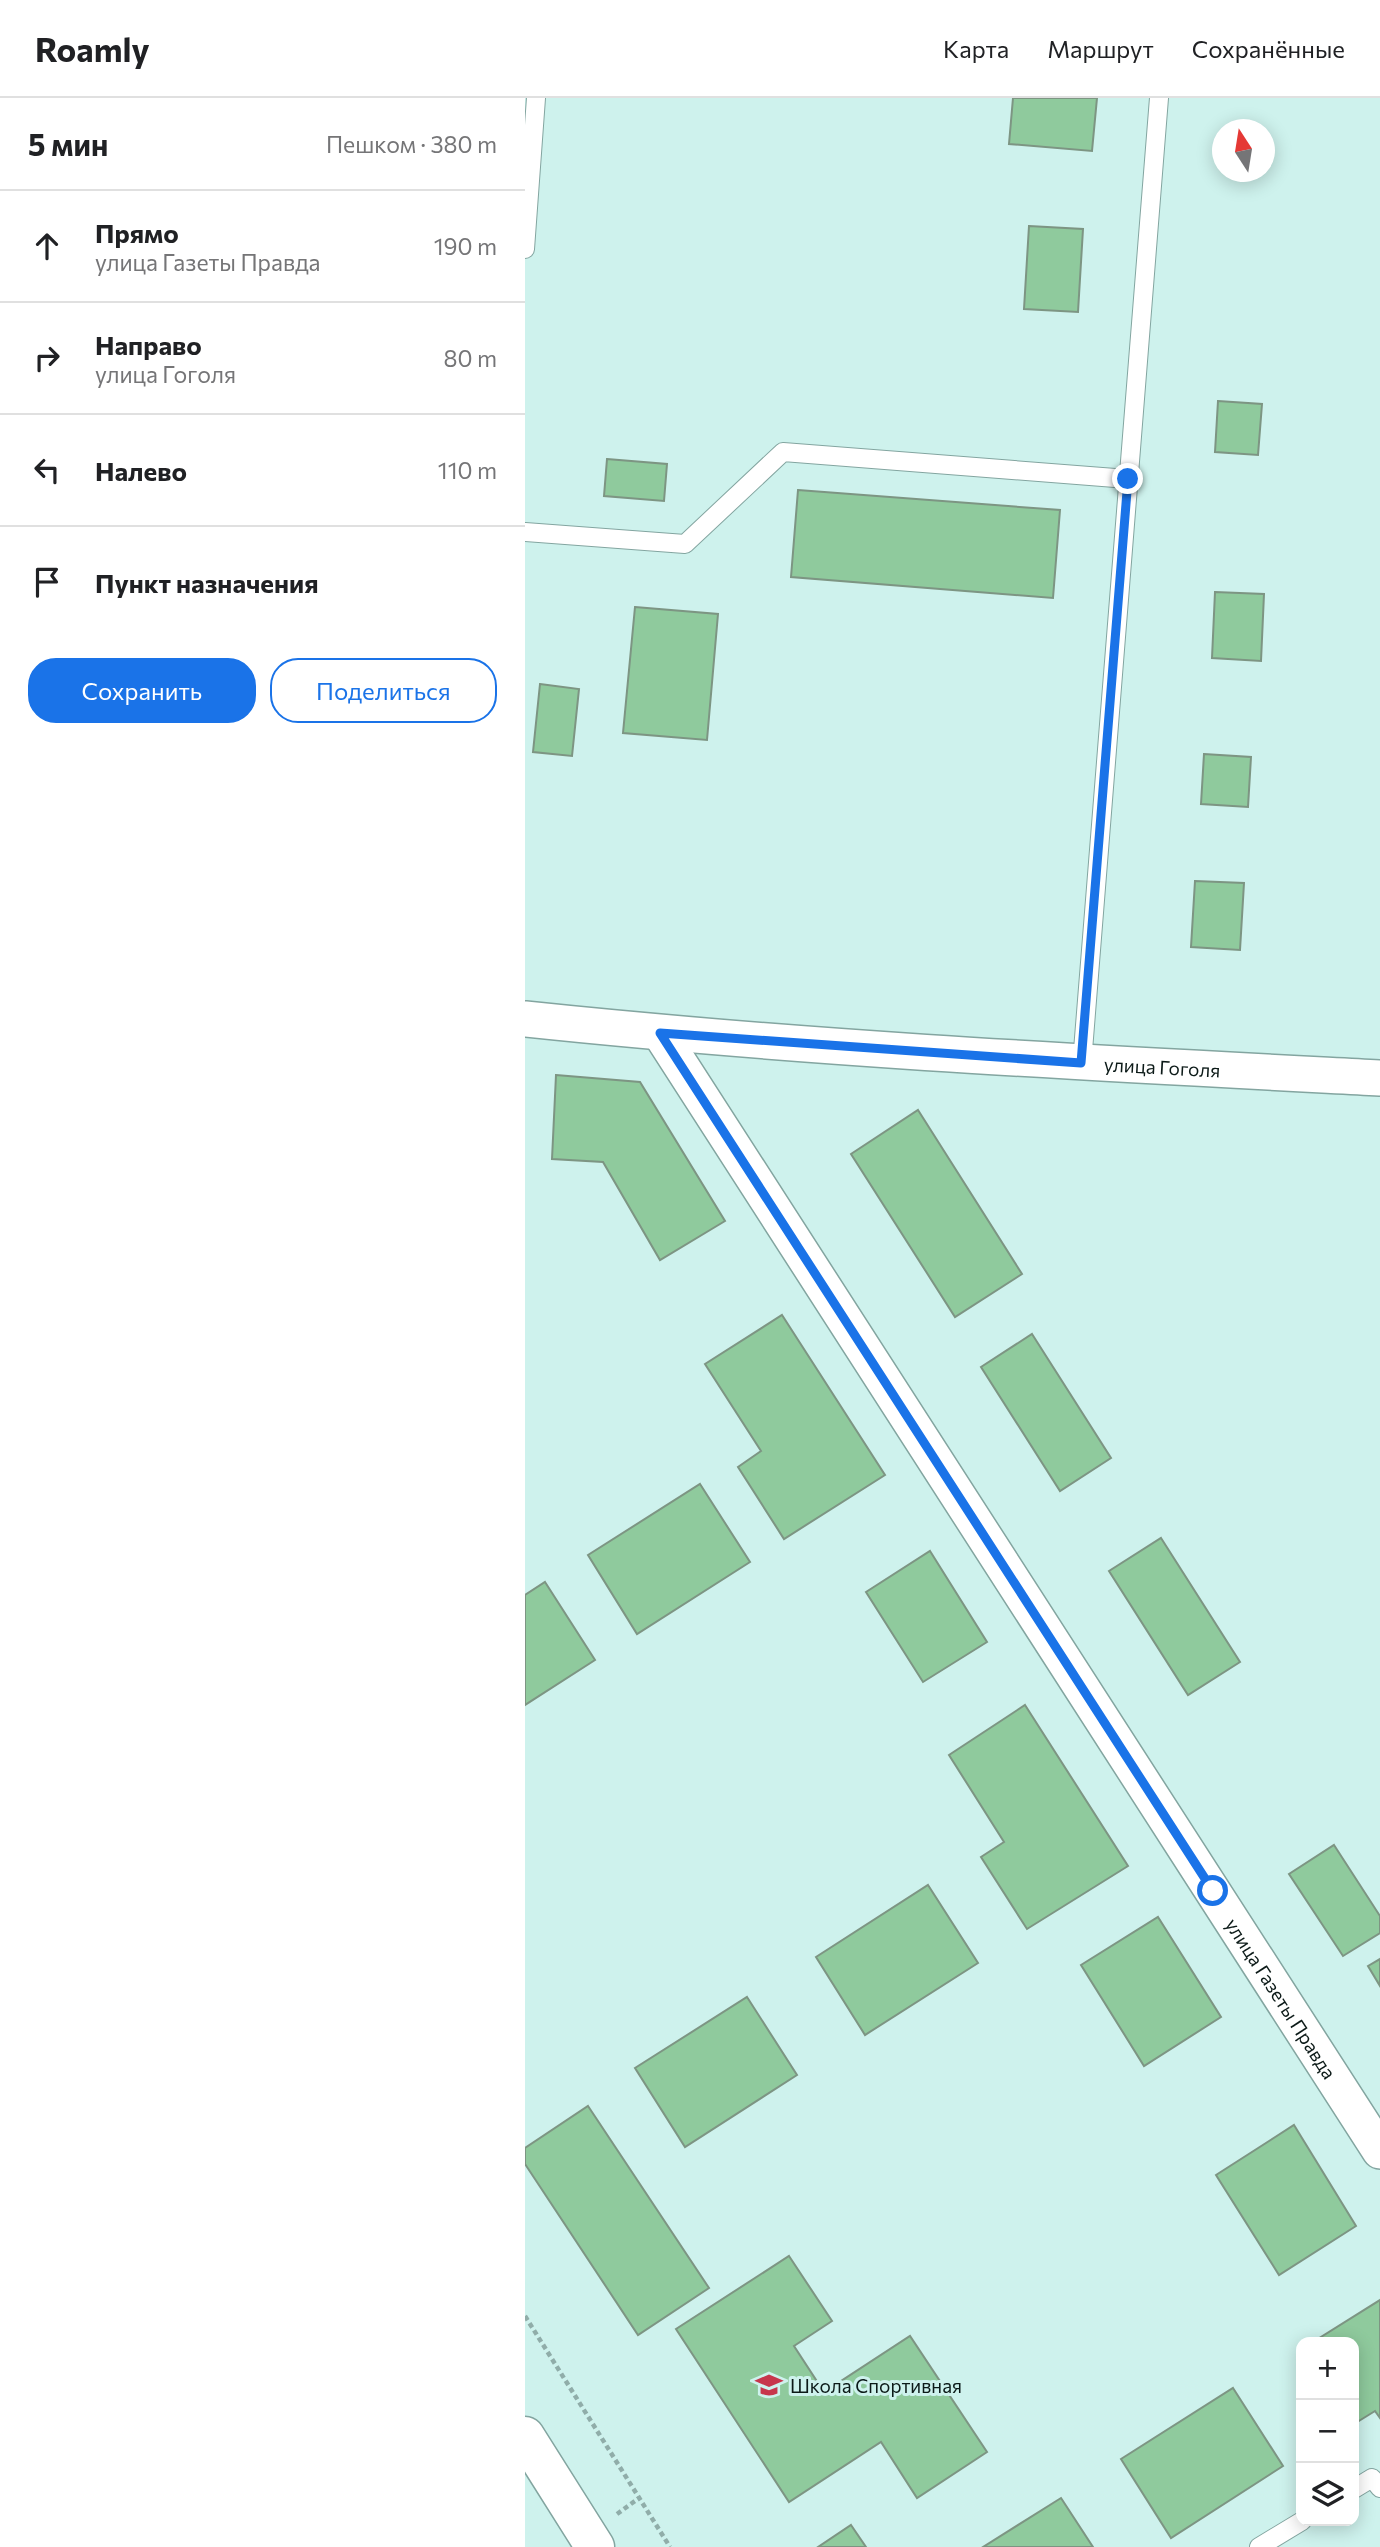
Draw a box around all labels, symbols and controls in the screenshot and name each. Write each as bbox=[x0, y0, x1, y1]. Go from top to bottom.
text: Roamly bbox=[35, 28, 150, 69]
text: Карта bbox=[943, 34, 1009, 63]
text: Маршрут bbox=[1047, 34, 1154, 63]
text: Сохранённые bbox=[1192, 34, 1345, 63]
north arrow bbox=[1212, 119, 1275, 182]
text: 5 мин bbox=[28, 125, 108, 162]
text: Пешком · 380 m bbox=[326, 130, 497, 158]
text: Прямо bbox=[95, 217, 179, 248]
icon: ahead bbox=[28, 227, 66, 265]
text: 190 m bbox=[434, 232, 497, 260]
text: улица Газеты Правда bbox=[95, 248, 321, 276]
text: Направо bbox=[95, 329, 202, 360]
icon: right bbox=[28, 339, 66, 377]
text: 80 m bbox=[444, 344, 497, 372]
text: улица Гоголя bbox=[95, 360, 236, 388]
icon: left bbox=[28, 451, 66, 489]
text: Налево bbox=[95, 455, 187, 486]
text: 110 m bbox=[438, 456, 497, 484]
route end bbox=[1112, 463, 1143, 494]
icon: arrive bbox=[28, 563, 66, 601]
text: Пункт назначения bbox=[95, 567, 319, 598]
button: Сохранить bbox=[28, 658, 256, 723]
button: Поделиться bbox=[270, 658, 497, 723]
street label: улица Гоголя bbox=[1103, 1052, 1221, 1081]
route start bbox=[1197, 1875, 1228, 1906]
street label: улица Газеты Правда bbox=[1221, 1914, 1342, 2083]
map controls bbox=[1296, 2337, 1359, 2526]
button: + bbox=[1296, 2337, 1359, 2400]
school or university icon: Школа Спортивная bbox=[754, 2370, 784, 2400]
place label: Школа Спортивная bbox=[790, 2374, 962, 2397]
button: − bbox=[1296, 2400, 1359, 2463]
button: layers bbox=[1296, 2463, 1359, 2526]

